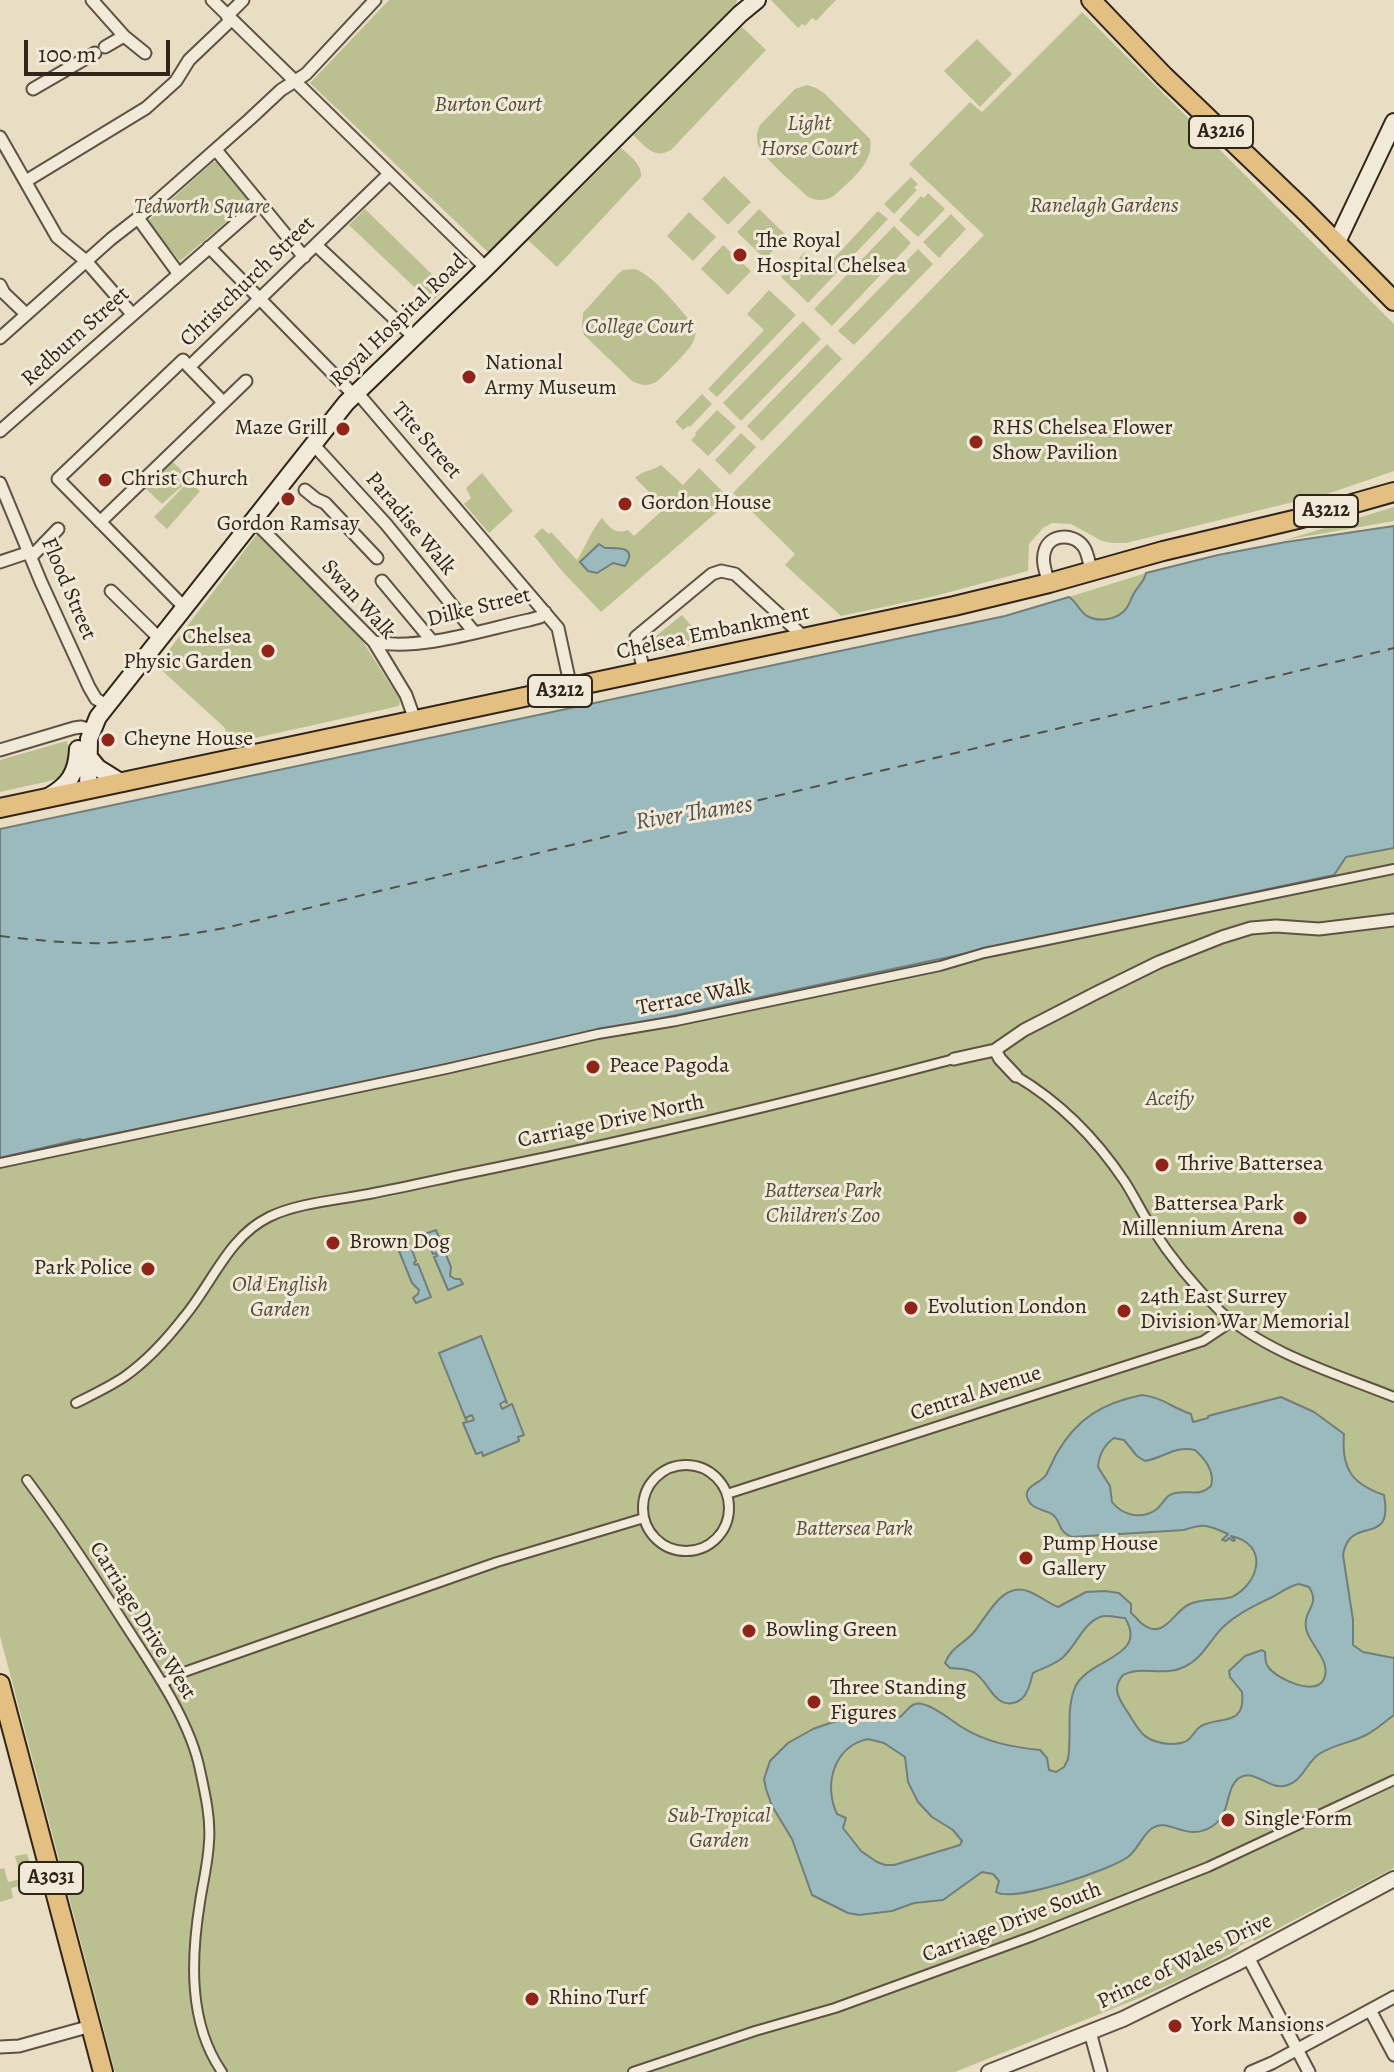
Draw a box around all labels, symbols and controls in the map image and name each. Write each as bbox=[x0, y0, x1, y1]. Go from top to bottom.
scale bar bbox=[28, 24, 174, 74]
text: 100 m bbox=[38, 38, 97, 70]
park label: Burton Court bbox=[435, 93, 541, 119]
park label: Light Horse Court bbox=[760, 112, 858, 164]
road number: A3216 bbox=[1189, 116, 1253, 148]
park label: Ranelagh Gardens bbox=[1030, 194, 1178, 220]
park label: Tedworth Square bbox=[134, 195, 270, 221]
street label: Christchurch Street bbox=[175, 211, 321, 353]
place label: The Royal Hospital Chelsea bbox=[756, 229, 907, 280]
marker: The Royal Hospital Chelsea bbox=[731, 246, 749, 264]
street label: Royal Hospital Road bbox=[325, 249, 473, 393]
street label: Redburn Street bbox=[16, 282, 136, 392]
park label: College Court bbox=[585, 315, 693, 341]
place label: National Army Museum bbox=[485, 351, 617, 402]
marker: National Army Museum bbox=[460, 368, 478, 386]
street label: Tite Street bbox=[385, 397, 467, 485]
place label: Maze Grill bbox=[234, 416, 327, 442]
place label: RHS Chelsea Flower Show Pavilion bbox=[992, 416, 1173, 468]
marker: Maze Grill bbox=[334, 420, 352, 438]
marker: RHS Chelsea Flower Show Pavilion bbox=[967, 433, 985, 451]
place label: Christ Church bbox=[121, 467, 248, 493]
street label: Paradise Walk bbox=[359, 467, 461, 581]
marker: Christ Church bbox=[96, 471, 114, 489]
marker: Gordon Ramsay bbox=[279, 490, 297, 508]
place label: Gordon House bbox=[641, 491, 771, 517]
marker: Gordon House bbox=[616, 495, 634, 513]
road number: A3212 bbox=[1294, 495, 1358, 527]
place label: Gordon Ramsay bbox=[217, 512, 359, 538]
street label: Flood Street bbox=[35, 534, 101, 644]
street label: Swan Walk bbox=[315, 555, 401, 645]
street label: Dilke Street bbox=[424, 582, 534, 634]
street label: Chelsea Embankment bbox=[614, 600, 812, 666]
place label: Chelsea Physic Garden bbox=[123, 625, 252, 676]
marker: Chelsea Physic Garden bbox=[259, 642, 277, 660]
road number: A3212 bbox=[528, 675, 592, 707]
place label: Cheyne House bbox=[124, 727, 253, 753]
marker: Cheyne House bbox=[99, 731, 117, 749]
water label: River Thames bbox=[634, 791, 754, 837]
street label: Terrace Walk bbox=[635, 974, 753, 1022]
place label: Peace Pagoda bbox=[609, 1054, 729, 1080]
marker: Peace Pagoda bbox=[584, 1058, 602, 1076]
park label: Aceify bbox=[1146, 1087, 1194, 1113]
street label: Carriage Drive North bbox=[515, 1089, 707, 1155]
place label: Thrive Battersea bbox=[1178, 1152, 1323, 1178]
marker: Thrive Battersea bbox=[1153, 1156, 1171, 1174]
park label: Battersea Park Children's Zoo bbox=[764, 1179, 882, 1230]
place label: Battersea Park Millennium Arena bbox=[1121, 1192, 1284, 1244]
marker: Battersea Park Millennium Arena bbox=[1291, 1209, 1309, 1227]
place label: Brown Dog bbox=[349, 1230, 450, 1256]
marker: Brown Dog bbox=[324, 1234, 342, 1252]
place label: Park Police bbox=[34, 1256, 132, 1282]
marker: Park Police bbox=[139, 1260, 157, 1278]
park label: Old English Garden bbox=[232, 1273, 328, 1324]
place label: 24th East Surrey Division War Memorial bbox=[1140, 1285, 1349, 1336]
place label: Evolution London bbox=[927, 1295, 1087, 1321]
marker: Evolution London bbox=[902, 1299, 920, 1317]
marker: 24th East Surrey Division War Memorial bbox=[1115, 1302, 1133, 1320]
street label: Central Avenue bbox=[907, 1360, 1045, 1428]
park label: Battersea Park bbox=[795, 1517, 913, 1543]
place label: Pump House Gallery bbox=[1042, 1532, 1158, 1584]
street label: Carriage Drive West bbox=[83, 1537, 201, 1705]
marker: Pump House Gallery bbox=[1017, 1549, 1035, 1567]
place label: Bowling Green bbox=[765, 1618, 897, 1644]
marker: Bowling Green bbox=[740, 1622, 758, 1640]
place label: Three Standing Figures bbox=[830, 1676, 966, 1728]
marker: Three Standing Figures bbox=[805, 1693, 823, 1711]
park label: Sub-Tropical Garden bbox=[667, 1804, 771, 1856]
place label: Single Form bbox=[1244, 1807, 1352, 1833]
marker: Single Form bbox=[1219, 1811, 1237, 1829]
road number: A3031 bbox=[19, 1862, 83, 1894]
street label: Carriage Drive South bbox=[919, 1877, 1105, 1969]
street label: Prince of Wales Drive bbox=[1093, 1908, 1277, 2016]
place label: Rhino Turf bbox=[548, 1986, 645, 2012]
marker: Rhino Turf bbox=[523, 1990, 541, 2008]
place label: York Mansions bbox=[1191, 2013, 1324, 2039]
marker: York Mansions bbox=[1166, 2017, 1184, 2035]

